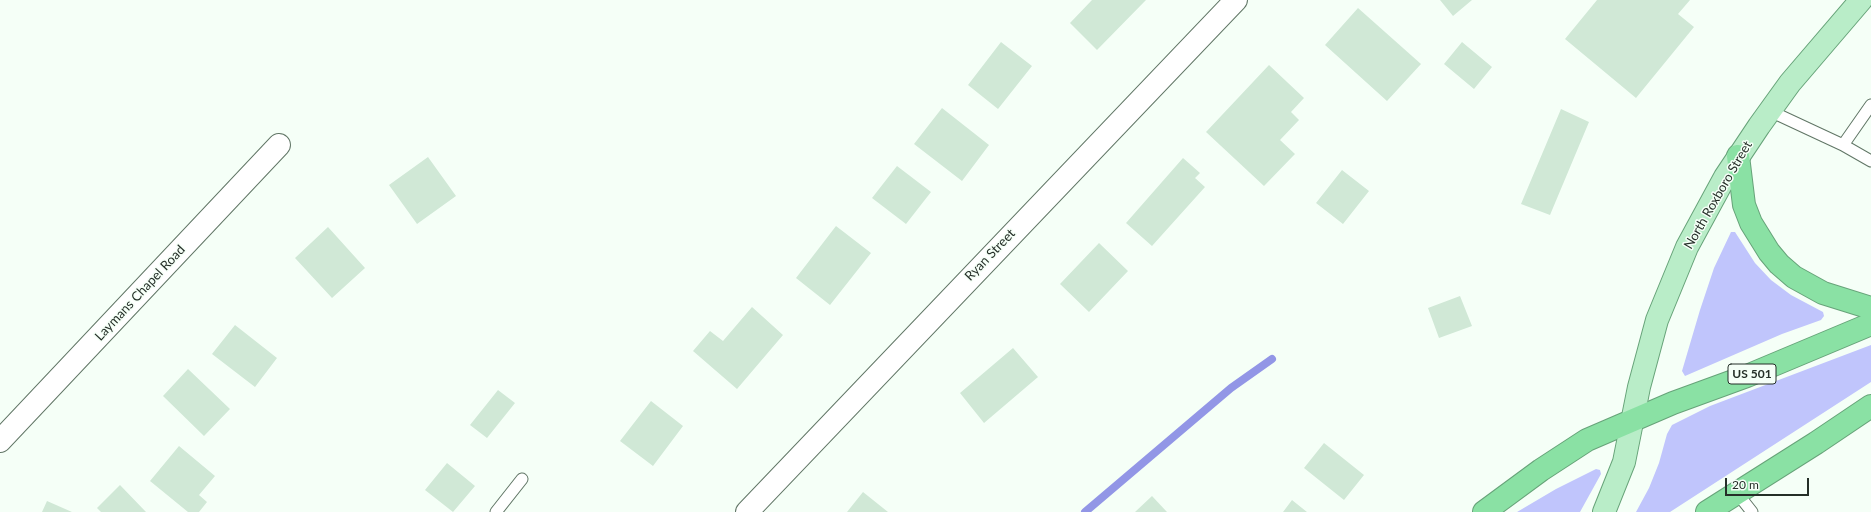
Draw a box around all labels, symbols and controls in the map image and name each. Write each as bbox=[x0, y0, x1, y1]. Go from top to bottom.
street label: North Roxboro Street bbox=[1681, 138, 1755, 252]
street label: Ryan Street bbox=[962, 226, 1018, 284]
street label: Laymans Chapel Road bbox=[92, 242, 188, 344]
road number: US 501 bbox=[1728, 364, 1776, 384]
scale bar bbox=[1727, 470, 1811, 496]
text: 20 m bbox=[1732, 477, 1759, 492]

